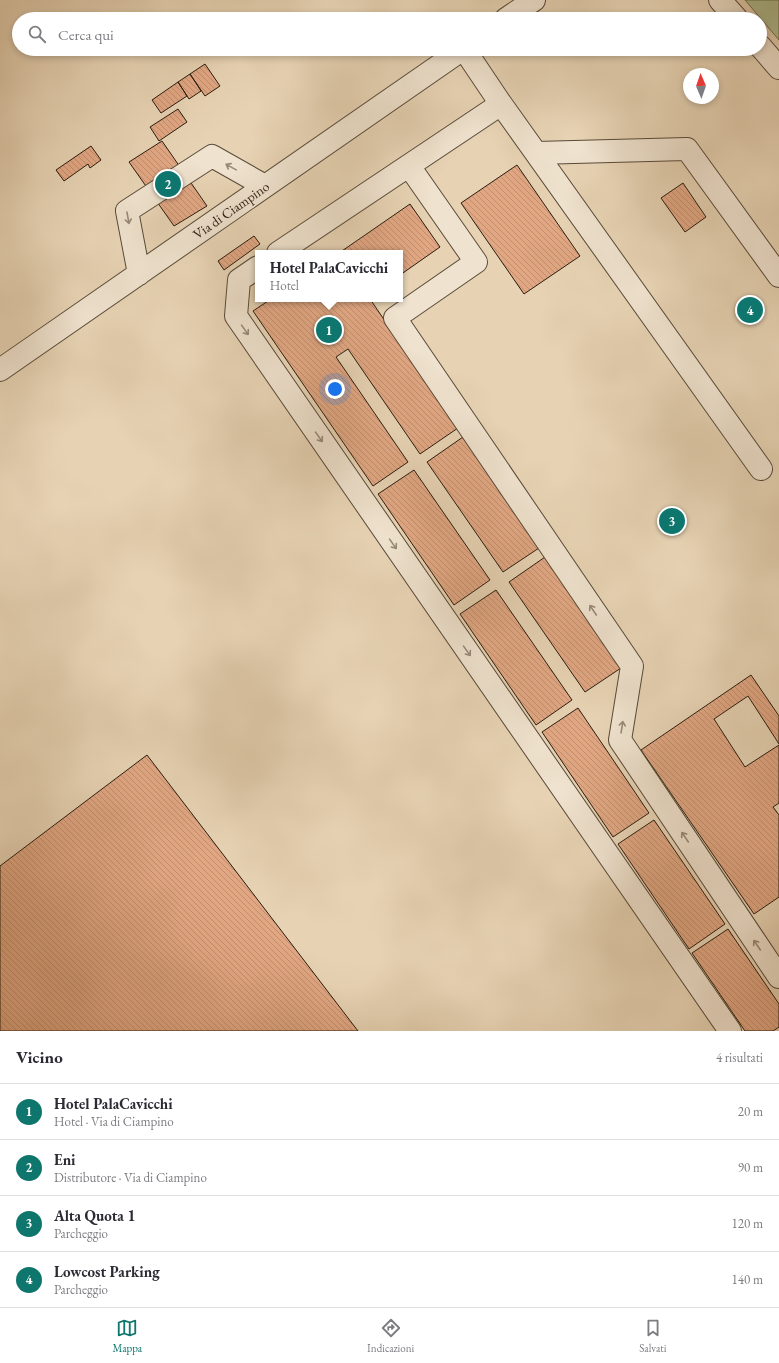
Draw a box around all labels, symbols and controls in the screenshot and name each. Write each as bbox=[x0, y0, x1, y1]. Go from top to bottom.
search box bbox=[12, 12, 767, 56]
icon: search bbox=[26, 23, 48, 45]
text: Cerca qui bbox=[58, 25, 114, 44]
north arrow bbox=[683, 68, 719, 104]
one-way arrow bbox=[225, 163, 237, 171]
pin: 2 bbox=[155, 169, 181, 199]
street label: Via di Ciampino bbox=[189, 177, 273, 243]
one-way arrow bbox=[124, 211, 132, 224]
popup bbox=[255, 250, 403, 302]
text: Hotel PalaCavicchi bbox=[270, 258, 388, 277]
text: Hotel bbox=[270, 277, 299, 294]
pin: 4 bbox=[737, 295, 763, 325]
pin: 1 bbox=[316, 315, 342, 345]
one-way arrow bbox=[241, 324, 250, 335]
your location bbox=[325, 379, 345, 399]
one-way arrow bbox=[315, 431, 323, 442]
pin: 3 bbox=[659, 506, 685, 536]
one-way arrow bbox=[389, 538, 397, 549]
one-way arrow bbox=[589, 604, 597, 615]
one-way arrow bbox=[463, 645, 471, 656]
one-way arrow bbox=[618, 721, 626, 734]
one-way arrow bbox=[681, 832, 689, 843]
one-way arrow bbox=[753, 940, 761, 951]
text: Vicino bbox=[16, 1046, 63, 1068]
text: 4 risultati bbox=[716, 1049, 763, 1066]
text: Hotel PalaCavicchi bbox=[54, 1094, 173, 1113]
text: 1 bbox=[26, 1103, 32, 1120]
text: 20 m bbox=[738, 1103, 763, 1120]
text: Hotel · Via di Ciampino bbox=[54, 1113, 174, 1130]
text: Eni bbox=[54, 1150, 76, 1169]
text: 2 bbox=[26, 1159, 32, 1176]
text: 90 m bbox=[738, 1159, 763, 1176]
text: Distributore · Via di Ciampino bbox=[54, 1169, 207, 1186]
text: Alta Quota 1 bbox=[54, 1206, 135, 1225]
text: 3 bbox=[26, 1215, 32, 1232]
text: 120 m bbox=[732, 1215, 763, 1232]
text: Parcheggio bbox=[54, 1225, 108, 1242]
text: Lowcost Parking bbox=[54, 1262, 160, 1281]
text: 4 bbox=[26, 1271, 32, 1288]
text: 140 m bbox=[732, 1271, 763, 1288]
text: Parcheggio bbox=[54, 1281, 108, 1298]
tab: Mappa bbox=[112, 1317, 142, 1355]
tab: Indicazioni bbox=[367, 1317, 414, 1355]
tab: Salvati bbox=[639, 1317, 666, 1355]

